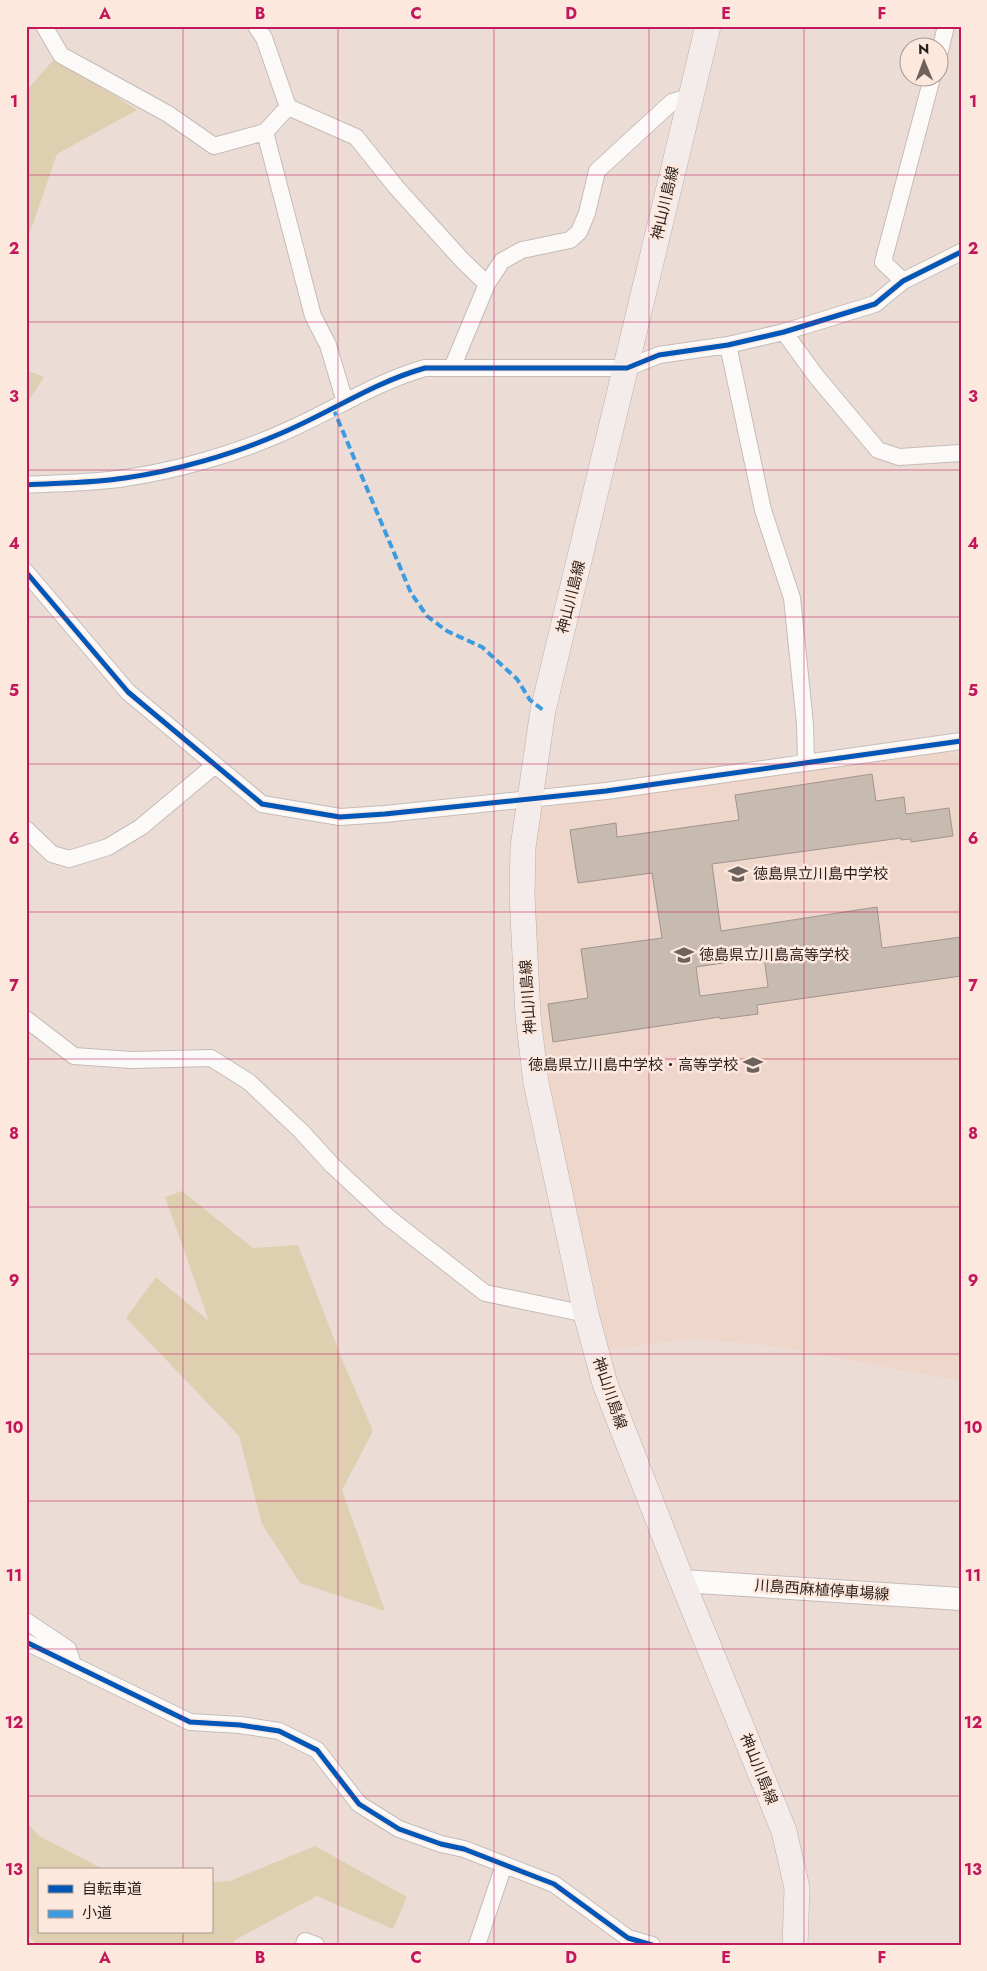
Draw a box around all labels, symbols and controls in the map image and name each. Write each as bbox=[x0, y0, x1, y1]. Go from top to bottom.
text: A bbox=[98, 2, 111, 25]
text: B bbox=[255, 2, 265, 25]
text: C bbox=[410, 2, 422, 25]
text: D bbox=[565, 2, 577, 25]
text: E bbox=[721, 2, 731, 25]
text: F bbox=[878, 2, 886, 25]
north arrow bbox=[900, 38, 950, 88]
text: N bbox=[918, 39, 930, 59]
text: 1 bbox=[10, 90, 18, 113]
text: 1 bbox=[969, 90, 977, 113]
street label: 神山川島線 bbox=[646, 164, 684, 242]
text: 2 bbox=[9, 237, 19, 260]
text: 2 bbox=[968, 237, 978, 260]
text: 3 bbox=[9, 385, 19, 408]
text: 3 bbox=[968, 385, 978, 408]
text: 4 bbox=[8, 532, 20, 555]
text: 4 bbox=[967, 532, 979, 555]
street label: 神山川島線 bbox=[551, 558, 591, 636]
text: 5 bbox=[9, 679, 19, 702]
text: 5 bbox=[968, 679, 978, 702]
text: 6 bbox=[9, 827, 19, 850]
text: 6 bbox=[968, 827, 978, 850]
school or university icon: 徳島県立川島中学校 bbox=[727, 863, 749, 885]
place label: 徳島県立川島中学校 bbox=[753, 863, 888, 885]
school or university icon: 徳島県立川島高等学校 bbox=[673, 944, 695, 966]
place label: 徳島県立川島高等学校 bbox=[699, 944, 849, 966]
street label: 神山川島線 bbox=[514, 959, 542, 1035]
text: 7 bbox=[9, 974, 19, 997]
text: 7 bbox=[968, 974, 978, 997]
place label: 徳島県立川島中学校・高等学校 bbox=[528, 1054, 738, 1076]
school or university icon: 徳島県立川島中学校・高等学校 bbox=[742, 1054, 764, 1076]
text: 8 bbox=[9, 1122, 19, 1145]
text: 8 bbox=[968, 1122, 978, 1145]
text: 9 bbox=[9, 1269, 19, 1292]
text: 9 bbox=[968, 1269, 978, 1292]
street label: 神山川島線 bbox=[587, 1354, 633, 1432]
text: 10 bbox=[5, 1416, 23, 1439]
text: 10 bbox=[964, 1416, 982, 1439]
text: 11 bbox=[6, 1564, 22, 1587]
text: 11 bbox=[965, 1564, 981, 1587]
street label: 川島西麻植停車場線 bbox=[754, 1574, 890, 1606]
text: 12 bbox=[5, 1711, 23, 1734]
text: 12 bbox=[964, 1711, 982, 1734]
street label: 神山川島線 bbox=[735, 1730, 783, 1808]
text: 13 bbox=[5, 1858, 23, 1881]
text: 13 bbox=[964, 1858, 982, 1881]
legend bbox=[38, 1868, 212, 1934]
text: 自転車道 bbox=[82, 1878, 142, 1900]
text: 小道 bbox=[82, 1902, 112, 1924]
text: A bbox=[98, 1946, 111, 1969]
text: B bbox=[255, 1946, 265, 1969]
text: C bbox=[410, 1946, 422, 1969]
text: D bbox=[565, 1946, 577, 1969]
text: E bbox=[721, 1946, 731, 1969]
text: F bbox=[878, 1946, 886, 1969]

